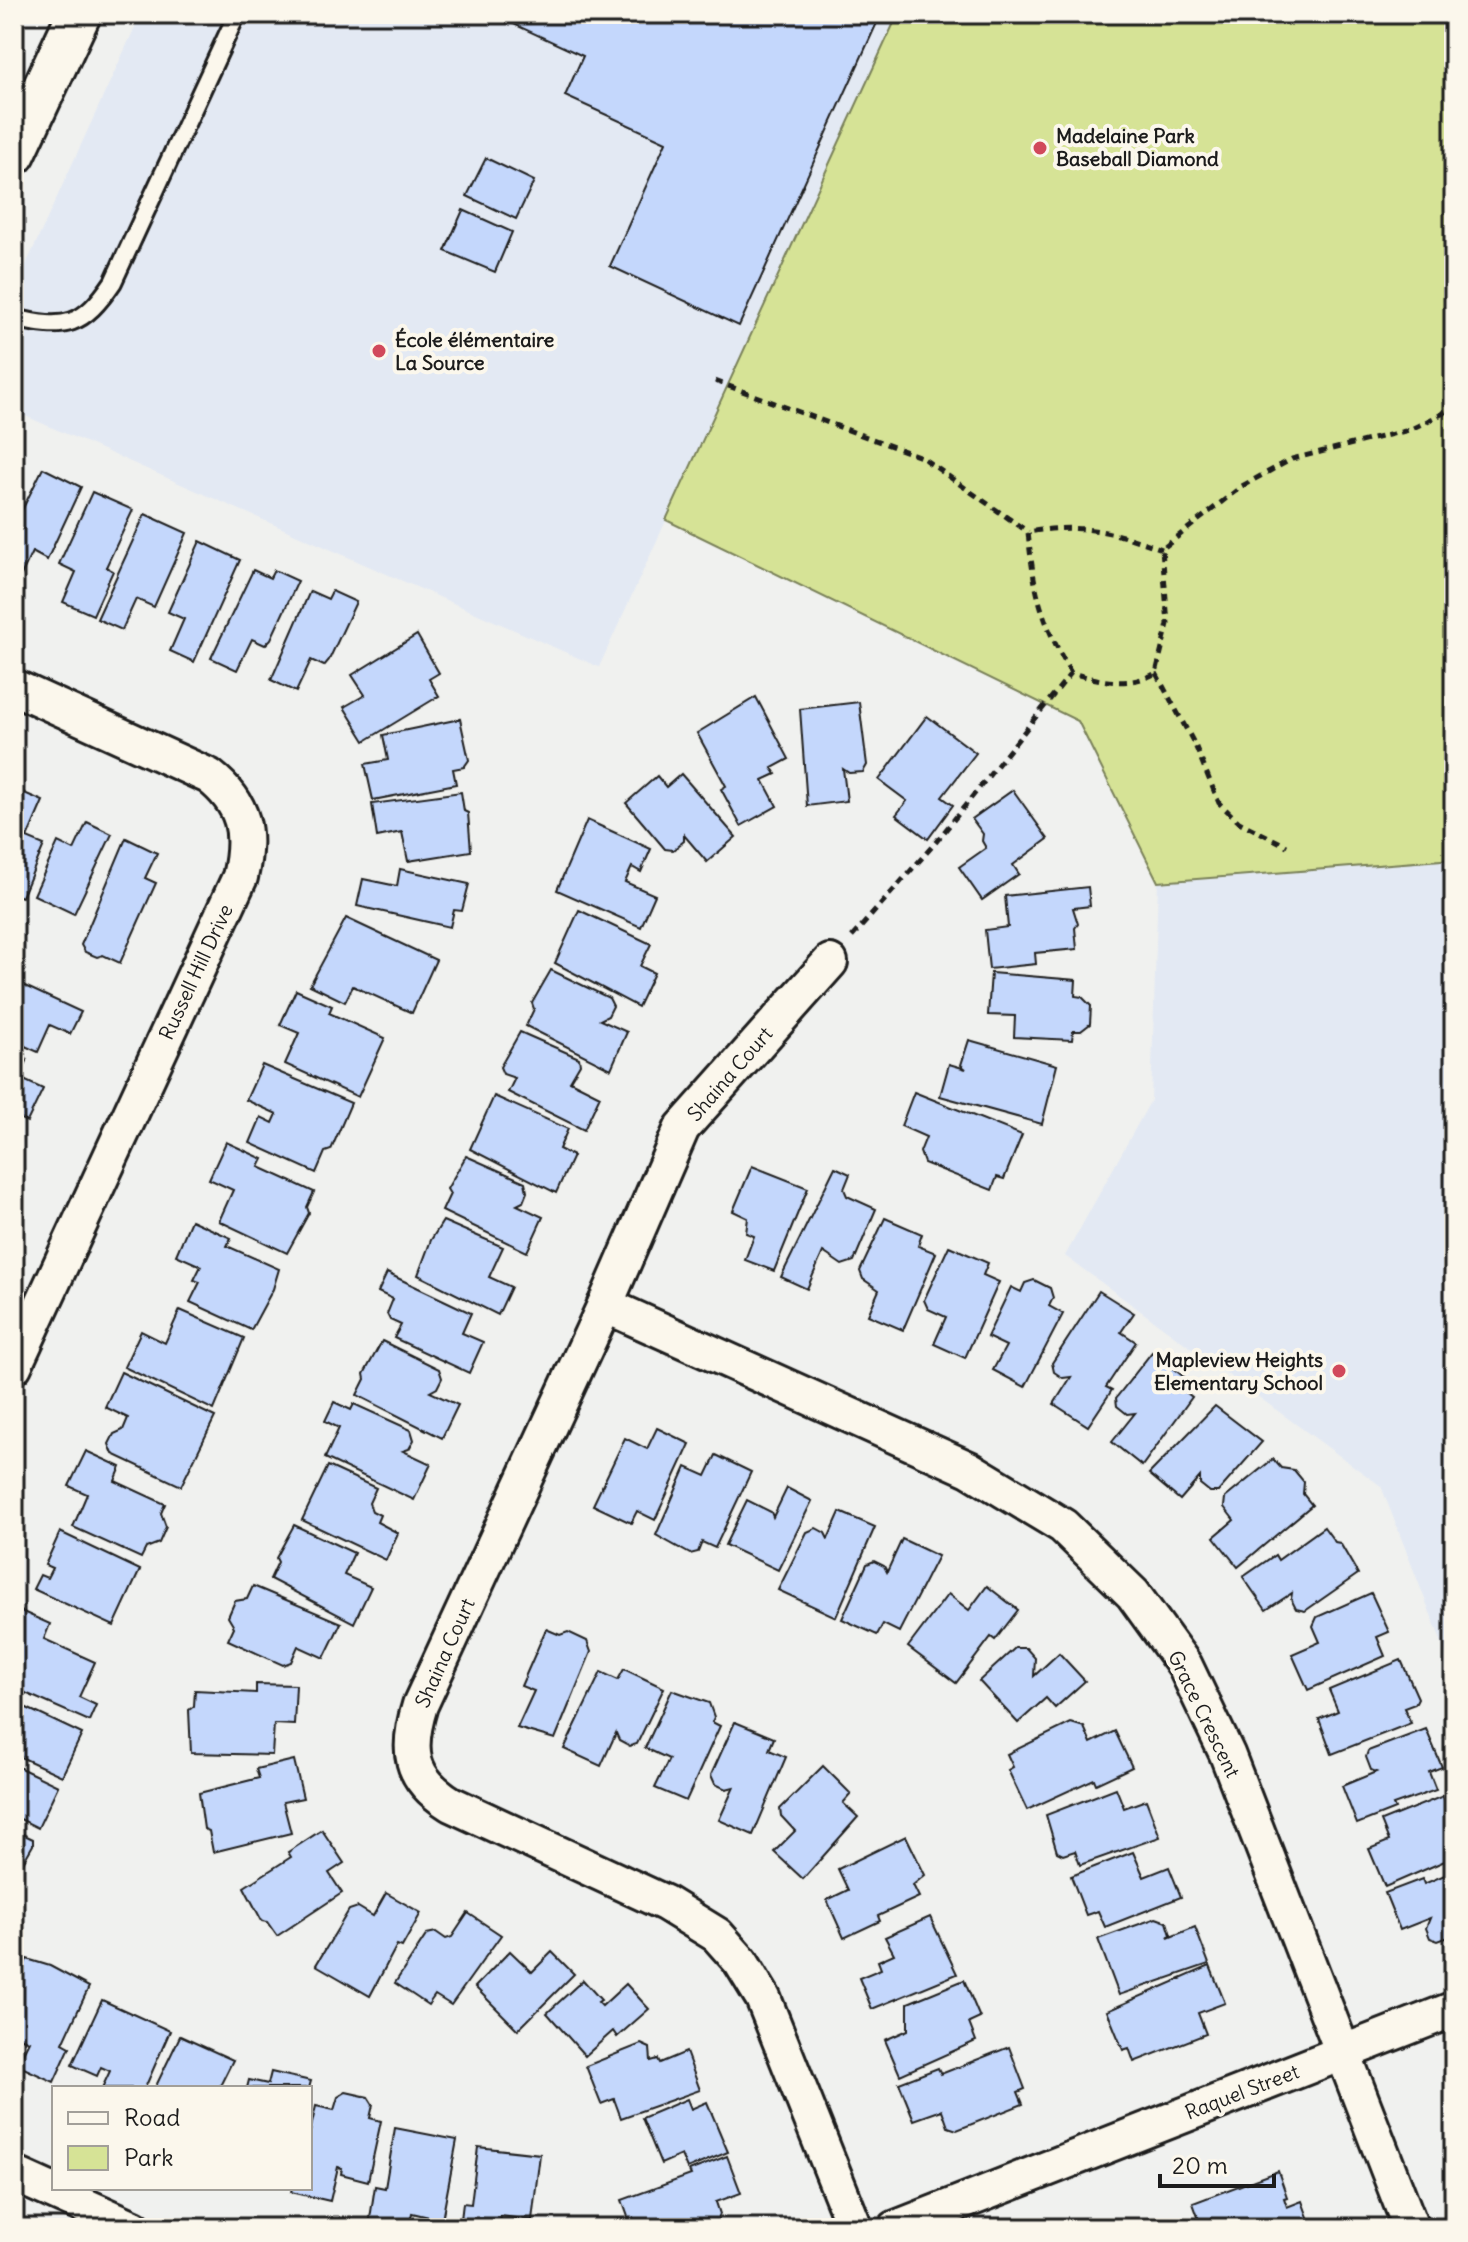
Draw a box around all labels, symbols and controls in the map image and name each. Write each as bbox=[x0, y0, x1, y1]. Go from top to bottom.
place label: Madelaine Park Baseball Diamond bbox=[1056, 123, 1219, 171]
marker: Madelaine Park Baseball Diamond bbox=[1031, 139, 1049, 157]
place label: École élémentaire La Source bbox=[395, 327, 555, 375]
marker: École élémentaire La Source bbox=[370, 342, 388, 360]
street label: Russell Hill Drive bbox=[153, 900, 238, 1044]
street label: Shaina Court bbox=[682, 1021, 778, 1126]
place label: Mapleview Heights Elementary School bbox=[1154, 1347, 1323, 1395]
marker: Mapleview Heights Elementary School bbox=[1330, 1362, 1348, 1380]
street label: Shaina Court bbox=[409, 1594, 480, 1711]
street label: Grace Crescent bbox=[1163, 1646, 1246, 1782]
street label: Raquel Street bbox=[1181, 2058, 1303, 2125]
legend bbox=[52, 2086, 312, 2190]
text: Road bbox=[124, 2102, 180, 2132]
scale bar bbox=[1160, 2138, 1274, 2188]
text: Park bbox=[124, 2142, 174, 2172]
text: 20 m bbox=[1172, 2150, 1228, 2180]

